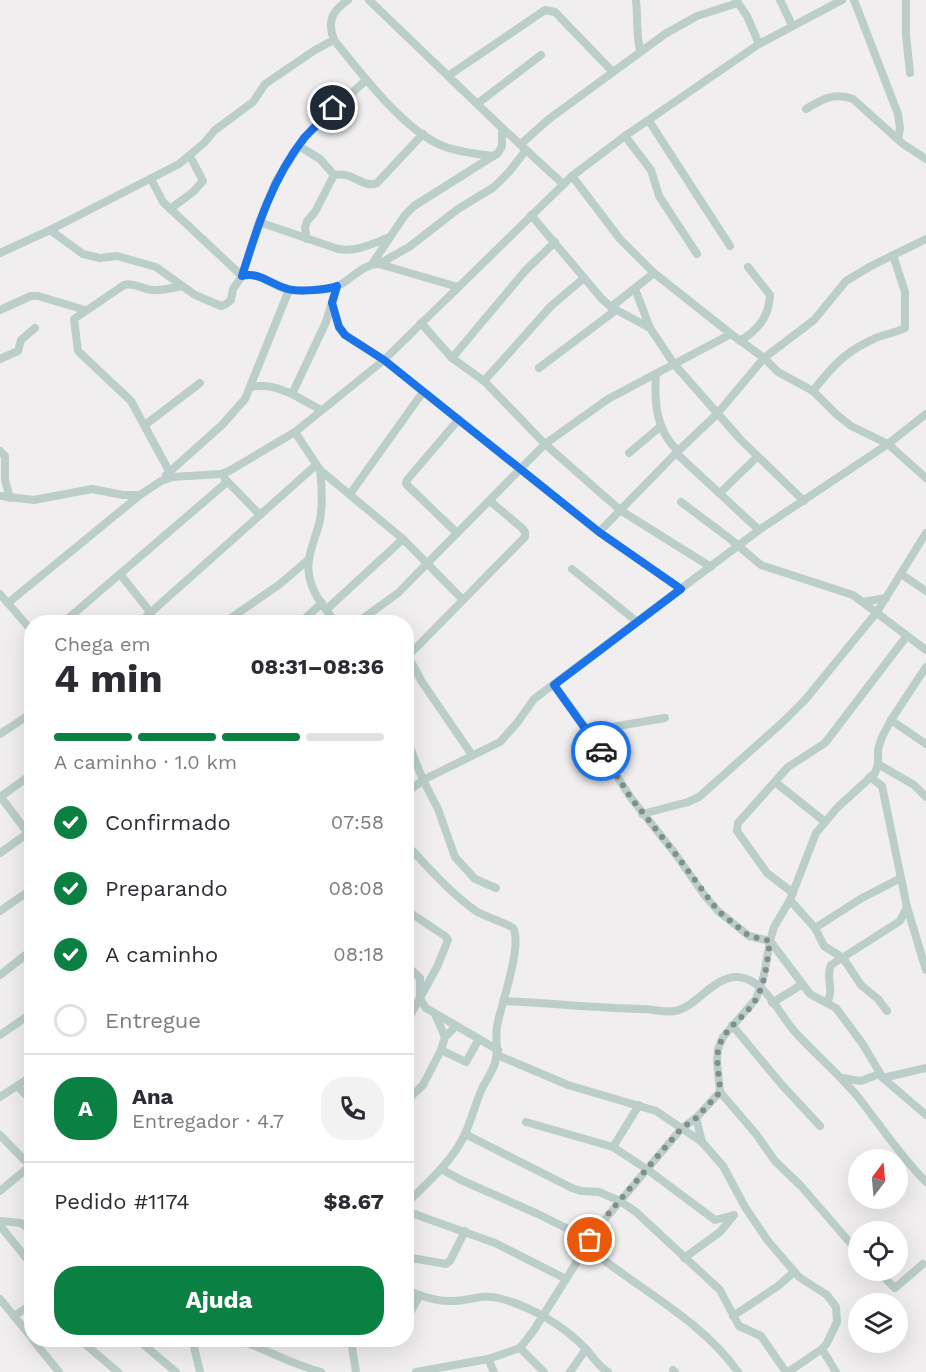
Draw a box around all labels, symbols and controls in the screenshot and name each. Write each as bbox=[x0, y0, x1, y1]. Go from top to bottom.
pin bbox=[307, 82, 358, 133]
icon: home bbox=[316, 91, 349, 124]
text: Chega em bbox=[54, 632, 151, 656]
text: 08:31–08:36 bbox=[250, 654, 384, 679]
text: 4 min bbox=[54, 656, 163, 701]
courier bbox=[571, 721, 631, 781]
icon: car bbox=[585, 735, 618, 768]
text: A caminho · 1.0 km bbox=[54, 750, 237, 774]
icon: check bbox=[54, 806, 87, 839]
text: Confirmado bbox=[105, 810, 231, 835]
text: 07:58 bbox=[331, 810, 384, 834]
icon: check bbox=[54, 872, 87, 905]
text: Preparando bbox=[105, 876, 228, 901]
text: 08:08 bbox=[329, 876, 384, 900]
icon: check bbox=[54, 938, 87, 971]
text: A caminho bbox=[105, 942, 218, 967]
text: 08:18 bbox=[333, 942, 384, 966]
text: Entregue bbox=[105, 1008, 201, 1033]
button: phone bbox=[321, 1077, 384, 1140]
text: Ana bbox=[132, 1084, 173, 1109]
text: A bbox=[78, 1096, 93, 1121]
text: Entregador · 4.7 bbox=[132, 1109, 284, 1133]
north arrow bbox=[848, 1149, 908, 1209]
map controls bbox=[848, 1149, 908, 1353]
text: Pedido #1174 bbox=[54, 1189, 190, 1214]
text: $8.67 bbox=[323, 1189, 384, 1214]
pin bbox=[564, 1214, 615, 1265]
button: locate bbox=[848, 1221, 908, 1281]
icon: bag bbox=[573, 1223, 606, 1256]
button: Ajuda bbox=[54, 1266, 384, 1335]
button: layers bbox=[848, 1293, 908, 1353]

